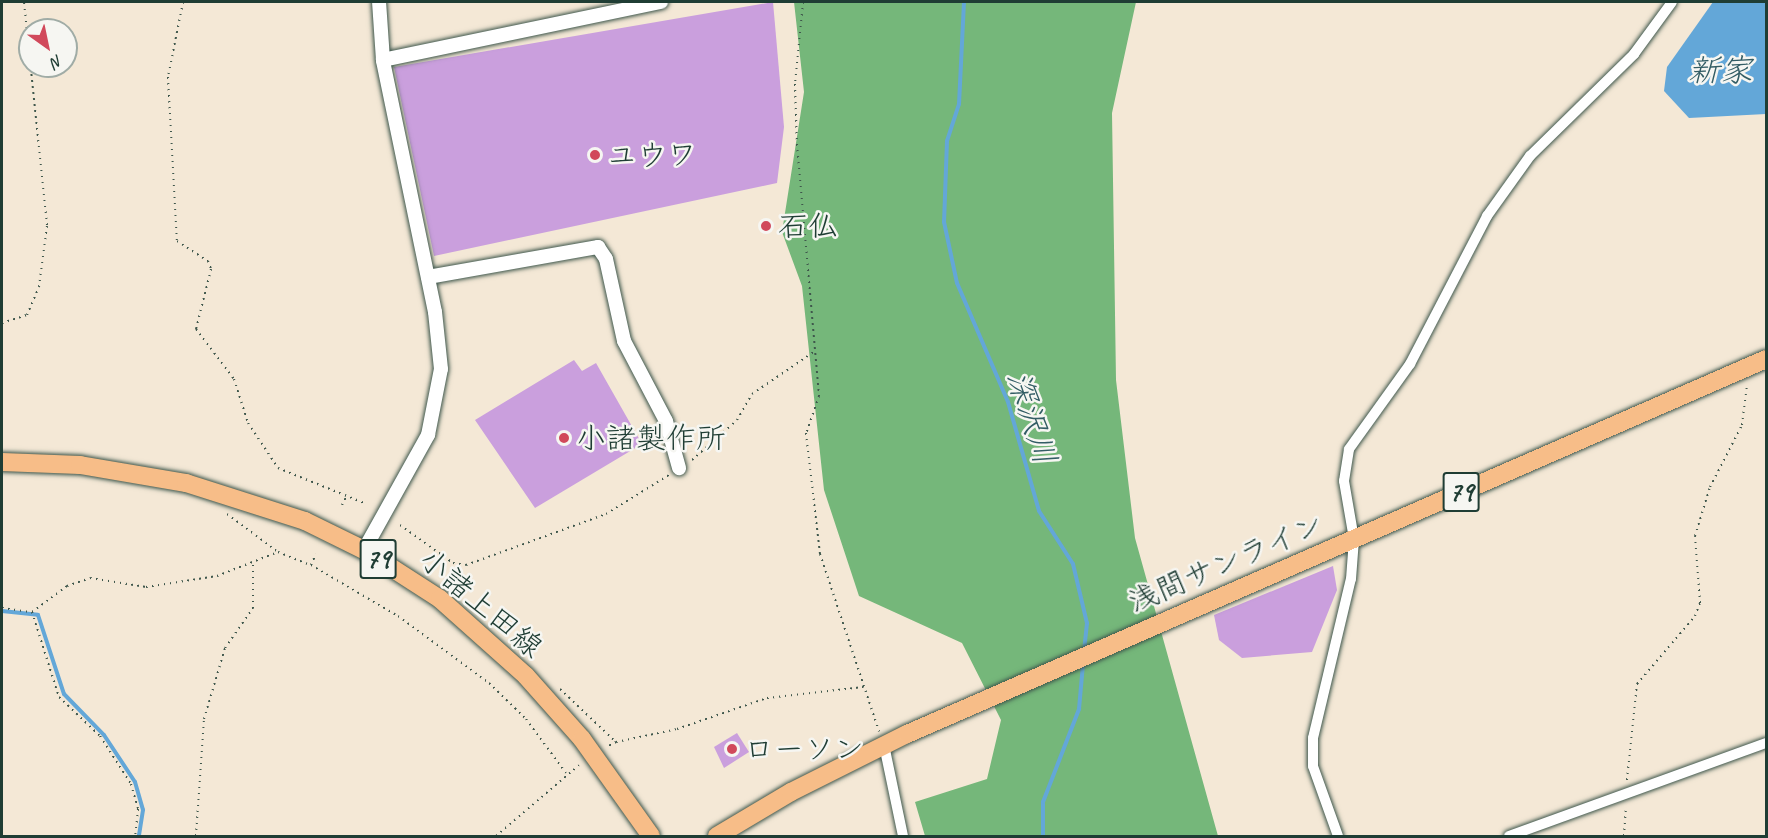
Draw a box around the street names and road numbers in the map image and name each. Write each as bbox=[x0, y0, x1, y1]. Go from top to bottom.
road number: 79 bbox=[1442, 467, 1480, 517]
street label: 浅間サンライン bbox=[1122, 505, 1330, 621]
road number: 79 bbox=[358, 534, 398, 584]
street label: 小諸上田線 bbox=[412, 541, 550, 665]

